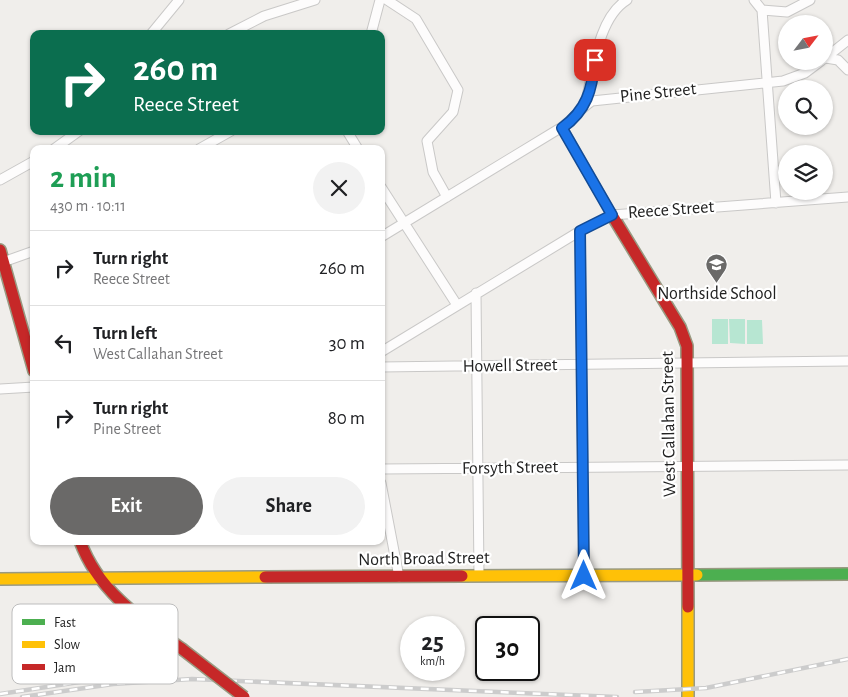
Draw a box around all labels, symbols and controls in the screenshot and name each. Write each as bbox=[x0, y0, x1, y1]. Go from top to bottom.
north arrow bbox=[778, 15, 832, 70]
map controls bbox=[778, 15, 833, 200]
pin bbox=[574, 39, 616, 81]
icon: arrive bbox=[581, 46, 609, 74]
icon: right bbox=[50, 50, 115, 115]
text: 260 m bbox=[133, 52, 218, 87]
street label: Pine Street bbox=[619, 80, 697, 106]
button: search bbox=[778, 80, 833, 135]
text: Reece Street bbox=[133, 93, 239, 115]
button: layers bbox=[778, 145, 833, 200]
button: close bbox=[313, 162, 365, 214]
text: 2 min bbox=[50, 163, 117, 193]
text: 430 m · 10:11 bbox=[50, 198, 126, 214]
street label: Reece Street bbox=[627, 198, 715, 222]
text: Turn right bbox=[93, 249, 168, 268]
school or university icon: Northside School bbox=[705, 252, 729, 283]
icon: right bbox=[50, 254, 78, 282]
text: 260 m bbox=[319, 259, 365, 278]
text: Reece Street bbox=[93, 271, 170, 287]
place label: Northside School bbox=[657, 285, 777, 303]
text: Turn left bbox=[93, 324, 157, 343]
icon: left bbox=[50, 329, 78, 357]
text: 30 m bbox=[329, 334, 365, 353]
text: West Callahan Street bbox=[93, 346, 223, 362]
street label: West Callahan Street bbox=[659, 351, 679, 497]
street label: Howell Street bbox=[462, 356, 558, 376]
text: Turn right bbox=[93, 399, 168, 418]
icon: right bbox=[50, 404, 78, 432]
text: 80 m bbox=[328, 409, 365, 428]
text: Pine Street bbox=[93, 421, 161, 437]
street label: Forsyth Street bbox=[462, 458, 559, 478]
button: Exit bbox=[50, 477, 203, 535]
button: Share bbox=[213, 477, 365, 535]
street label: North Broad Street bbox=[358, 549, 490, 569]
position arrow bbox=[557, 549, 609, 601]
legend bbox=[12, 604, 178, 684]
text: Fast bbox=[54, 616, 76, 630]
speed limit sign: 30 bbox=[475, 616, 540, 681]
text: 25 bbox=[421, 630, 444, 655]
text: Slow bbox=[54, 638, 81, 652]
text: km/h bbox=[420, 655, 445, 667]
text: Jam bbox=[54, 661, 76, 675]

